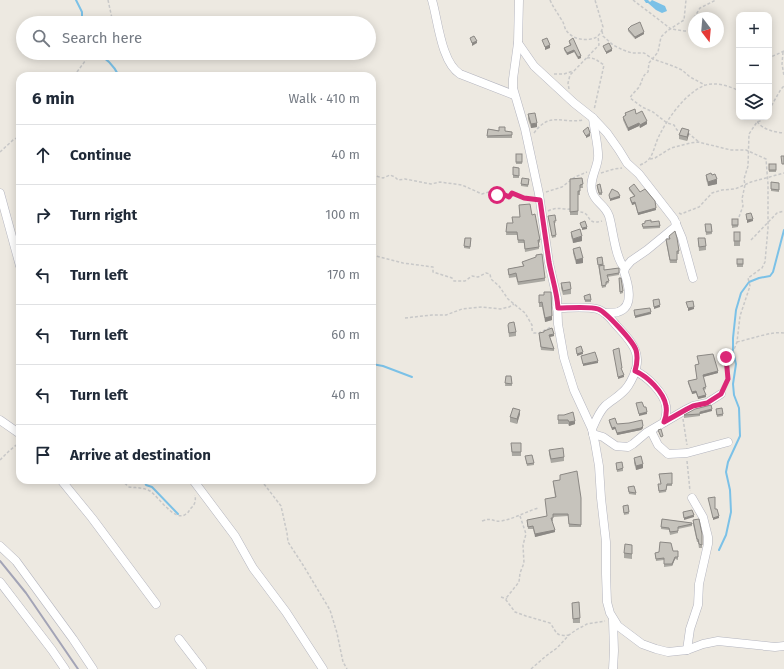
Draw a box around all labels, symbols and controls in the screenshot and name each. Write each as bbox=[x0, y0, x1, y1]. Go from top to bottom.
north arrow bbox=[688, 12, 724, 48]
map controls bbox=[736, 12, 772, 120]
button: + bbox=[736, 12, 772, 48]
search box bbox=[16, 16, 376, 60]
icon: search bbox=[30, 27, 52, 49]
text: Search here bbox=[62, 29, 142, 47]
button: − bbox=[736, 48, 772, 84]
button: layers bbox=[736, 84, 772, 120]
text: 6 min bbox=[32, 88, 75, 109]
text: Walk · 410 m bbox=[289, 91, 360, 106]
icon: ahead bbox=[32, 144, 54, 166]
text: Continue bbox=[70, 146, 131, 164]
text: 40 m bbox=[331, 147, 360, 162]
route start bbox=[488, 186, 506, 204]
icon: right bbox=[32, 204, 54, 226]
text: Turn right bbox=[70, 206, 137, 224]
text: 100 m bbox=[325, 207, 360, 222]
icon: left bbox=[32, 264, 54, 286]
text: Turn left bbox=[70, 266, 128, 284]
text: 170 m bbox=[327, 267, 360, 282]
icon: left bbox=[32, 324, 54, 346]
text: Turn left bbox=[70, 326, 128, 344]
text: 60 m bbox=[331, 327, 360, 342]
route end bbox=[717, 348, 735, 366]
icon: left bbox=[32, 384, 54, 406]
text: Turn left bbox=[70, 386, 128, 404]
text: 40 m bbox=[331, 387, 360, 402]
icon: arrive bbox=[32, 444, 54, 466]
text: Arrive at destination bbox=[70, 446, 211, 464]

